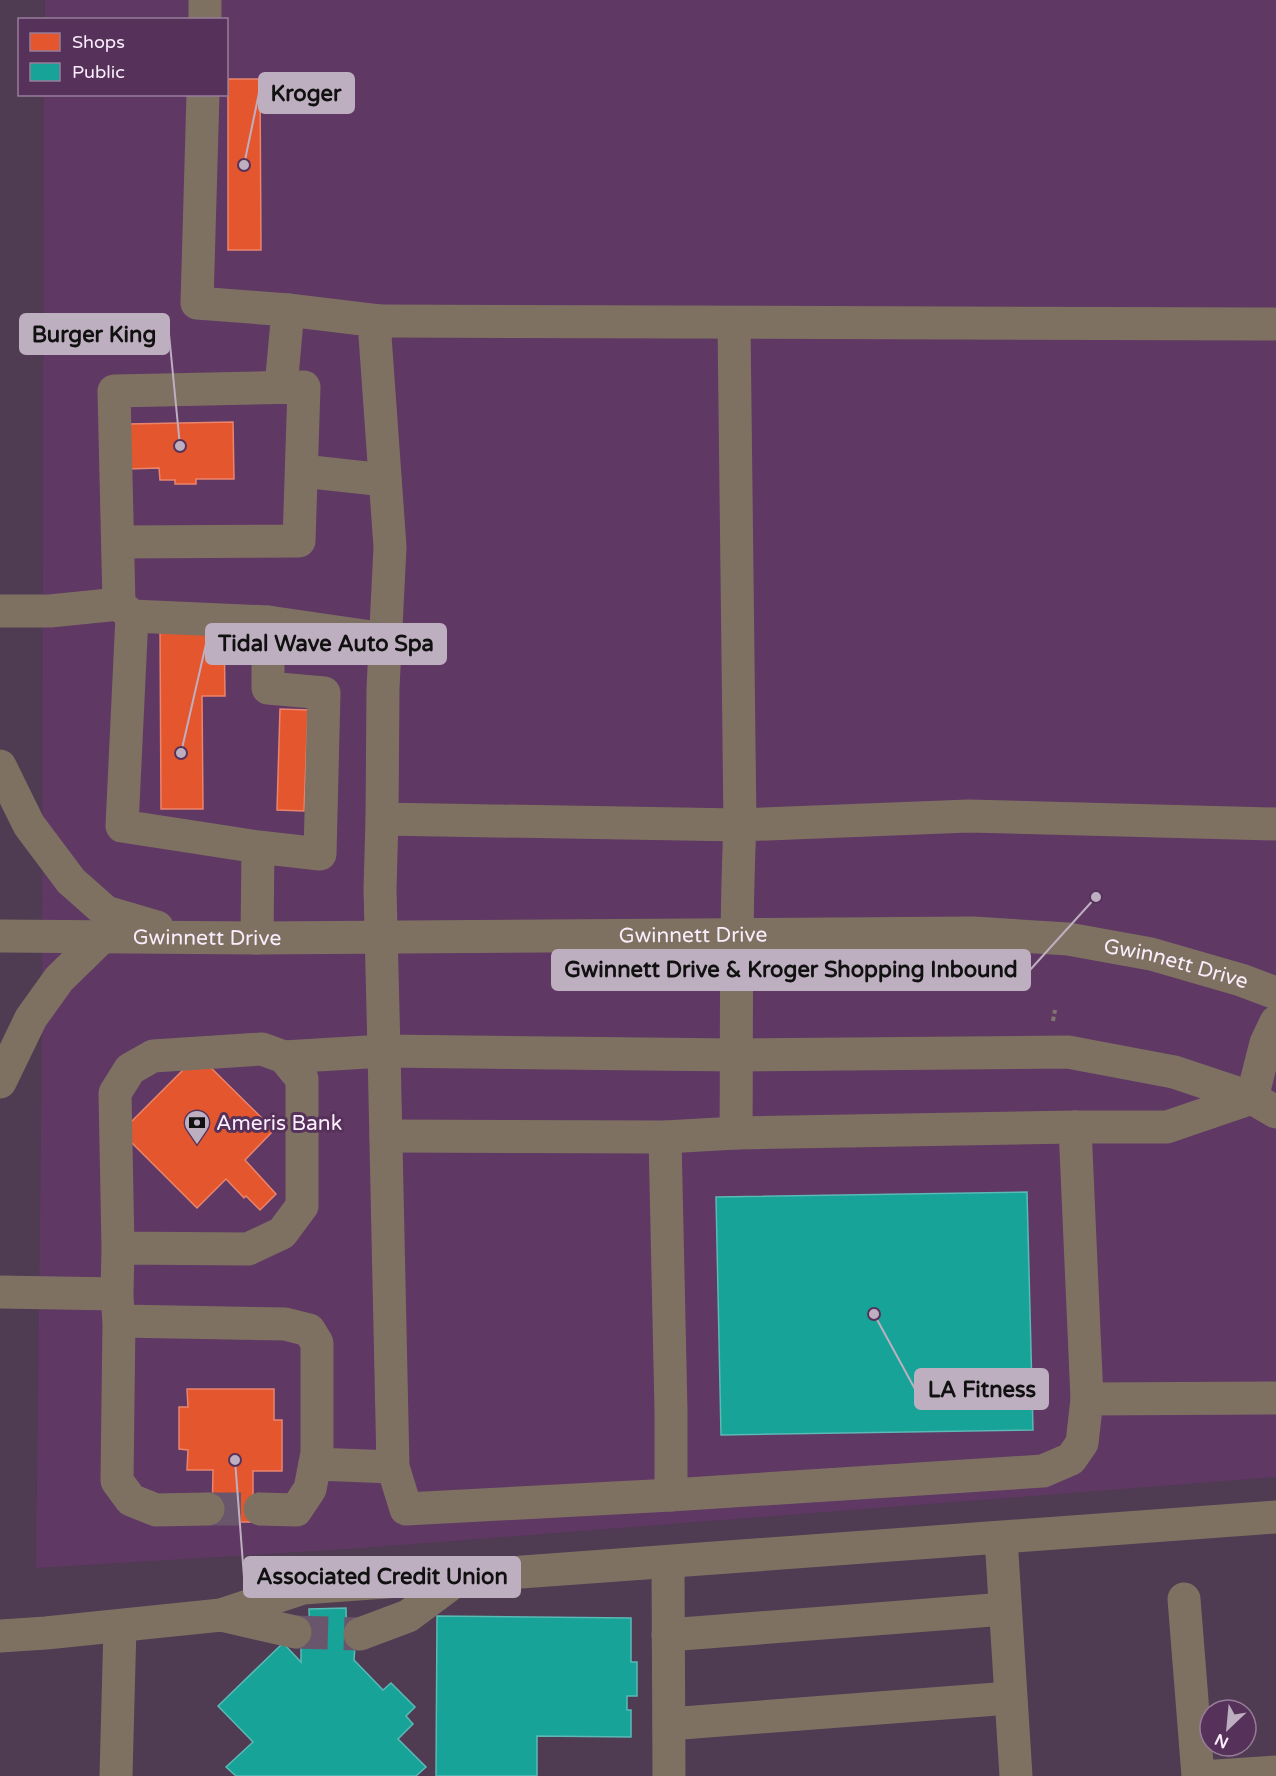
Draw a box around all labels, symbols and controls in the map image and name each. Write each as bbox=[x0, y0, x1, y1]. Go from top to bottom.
legend bbox=[18, 18, 228, 96]
text: Shops bbox=[72, 31, 125, 53]
text: Public bbox=[72, 61, 125, 83]
callout: Kroger bbox=[259, 73, 354, 113]
text: Kroger bbox=[271, 81, 342, 107]
callout: Burger King bbox=[20, 314, 169, 354]
text: Burger King bbox=[32, 322, 156, 348]
callout: Tidal Wave Auto Spa bbox=[206, 624, 446, 664]
text: Tidal Wave Auto Spa bbox=[217, 631, 434, 657]
street label: Gwinnett Drive bbox=[619, 922, 767, 948]
street label: Gwinnett Drive bbox=[133, 925, 281, 951]
street label: Gwinnett Drive bbox=[1102, 933, 1252, 994]
callout: Gwinnett Drive & Kroger Shopping Inbound bbox=[552, 950, 1030, 990]
text: Gwinnett Drive & Kroger Shopping Inbound bbox=[564, 957, 1018, 983]
bank icon: Ameris Bank bbox=[182, 1108, 212, 1146]
place label: Ameris Bank bbox=[216, 1111, 342, 1136]
callout: LA Fitness bbox=[915, 1369, 1048, 1409]
text: LA Fitness bbox=[928, 1377, 1037, 1403]
callout: Associated Credit Union bbox=[244, 1557, 520, 1597]
text: Associated Credit Union bbox=[256, 1564, 508, 1590]
north arrow bbox=[1198, 1698, 1258, 1758]
text: N bbox=[1212, 1729, 1232, 1752]

